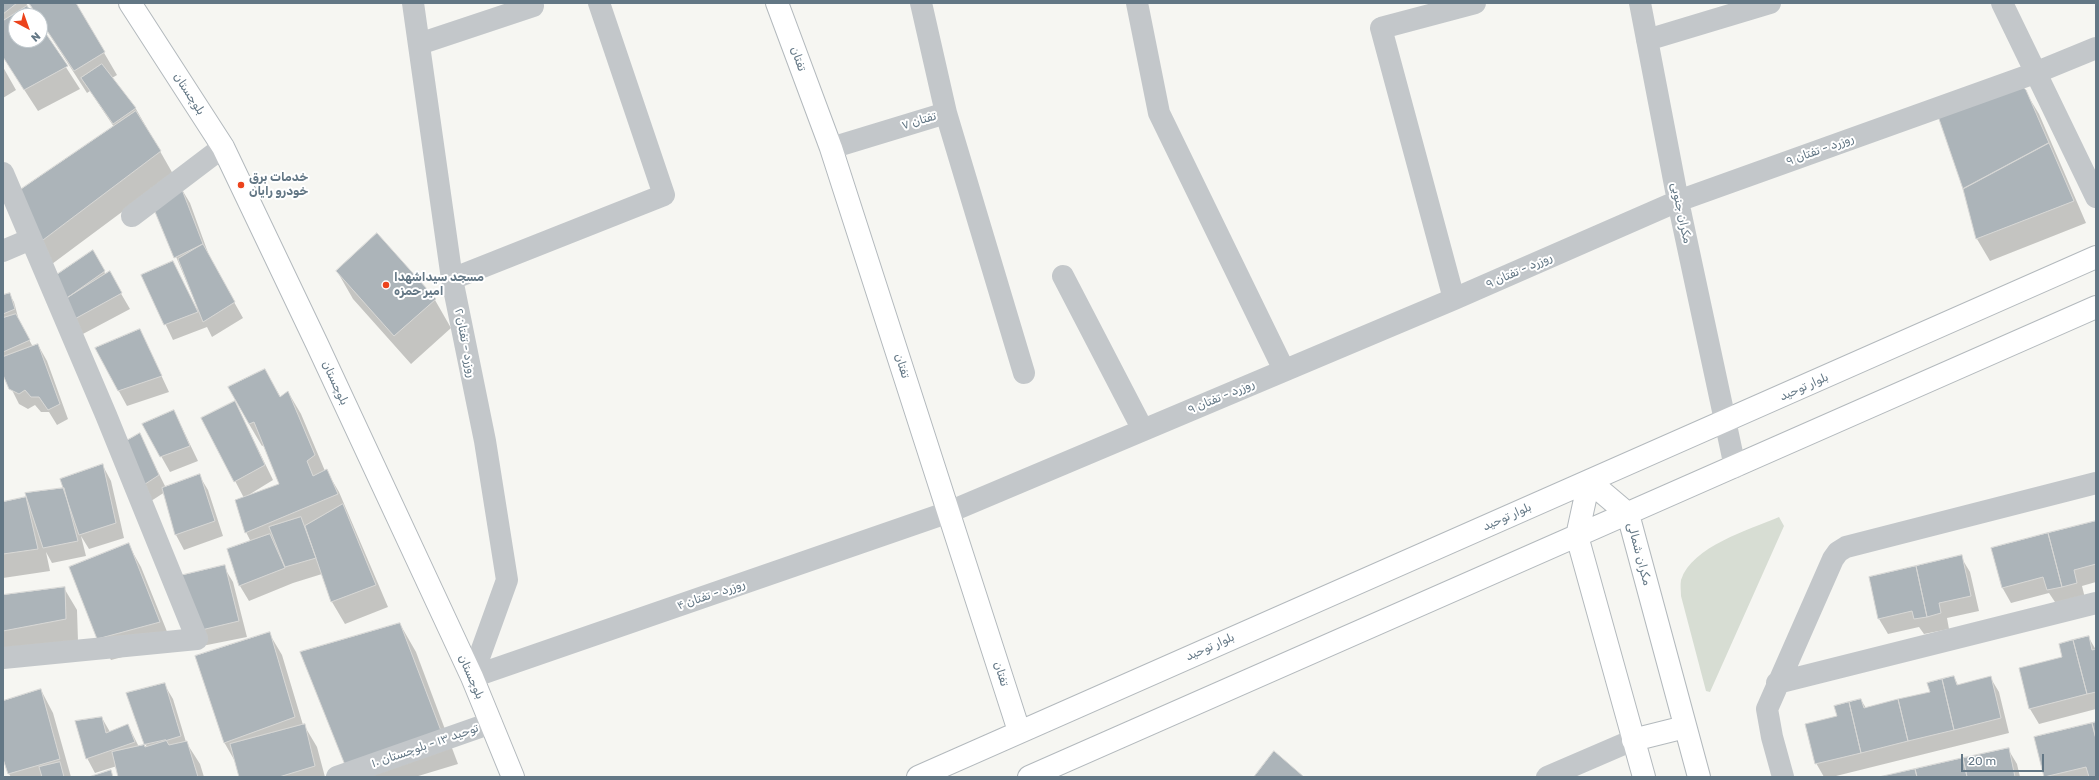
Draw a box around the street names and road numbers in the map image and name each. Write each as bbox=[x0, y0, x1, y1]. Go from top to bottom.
street label: تفتان bbox=[787, 45, 809, 73]
street label: بلوچستان bbox=[170, 70, 208, 118]
street label: تفتان ۷ bbox=[900, 109, 938, 133]
street label: روزرد - تفتان ۹ bbox=[1784, 131, 1856, 169]
street label: مکران جنوبی bbox=[1668, 181, 1694, 245]
street label: روزرد - تفتان ۹ bbox=[1484, 250, 1554, 292]
street label: روزرد - تفتان ۲ bbox=[451, 307, 479, 379]
street label: تفتان bbox=[891, 352, 913, 380]
street label: بلوچستان bbox=[318, 359, 352, 407]
street label: بلوار توحید bbox=[1777, 370, 1831, 404]
street label: روزرد - تفتان ۹ bbox=[1186, 377, 1256, 417]
street label: بلوار توحید bbox=[1480, 500, 1534, 534]
street label: مکران شمالی bbox=[1624, 521, 1654, 587]
street label: روزرد - تفتان ۴ bbox=[675, 577, 747, 613]
street label: بلوار توحید bbox=[1183, 630, 1237, 664]
street label: بلوچستان bbox=[455, 653, 487, 701]
street label: تفتان bbox=[990, 660, 1012, 688]
street label: توحید ۱۳ - بلوچستان ۱۰ bbox=[369, 721, 481, 771]

